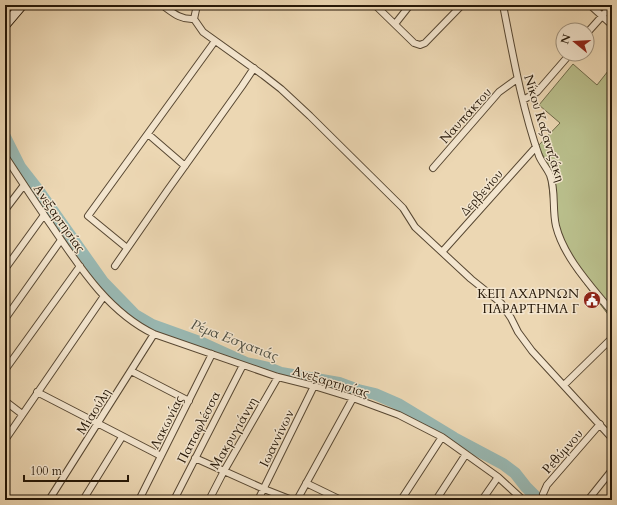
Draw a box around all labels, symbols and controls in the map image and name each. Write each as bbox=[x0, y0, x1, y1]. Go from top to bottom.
north arrow bbox=[555, 22, 595, 62]
text: N bbox=[557, 32, 575, 46]
street label: Νίκου Καζαντζάκη bbox=[519, 72, 569, 184]
street label: Ναυπάκτου bbox=[436, 84, 496, 148]
street label: Δερβενίου bbox=[456, 165, 508, 220]
street label: Ανεξαρτησίας bbox=[29, 181, 90, 257]
place label: ΚΕΠ ΑΧΑΡΝΩΝ ΠΑΡΑΡΤΗΜΑ Γ bbox=[477, 285, 579, 318]
public building icon: ΚΕΠ ΑΧΑΡΝΩΝ ΠΑΡΑΡΤΗΜΑ Γ bbox=[582, 290, 602, 310]
water label: Ρέμα Εσχατιάς bbox=[188, 315, 281, 366]
street label: Ανεξαρτησίας bbox=[290, 362, 372, 402]
street label: Μιαούλη bbox=[73, 385, 115, 438]
street label: Παπαφλέσσα bbox=[173, 388, 225, 467]
street label: Λακωνίας bbox=[146, 392, 188, 452]
street label: Μακρυγιάννη bbox=[206, 394, 262, 473]
street label: Ιωαννίνων bbox=[255, 407, 299, 470]
street label: Ρεθύμνου bbox=[538, 425, 587, 478]
scale bar bbox=[24, 457, 128, 483]
text: 100 m bbox=[30, 463, 63, 479]

